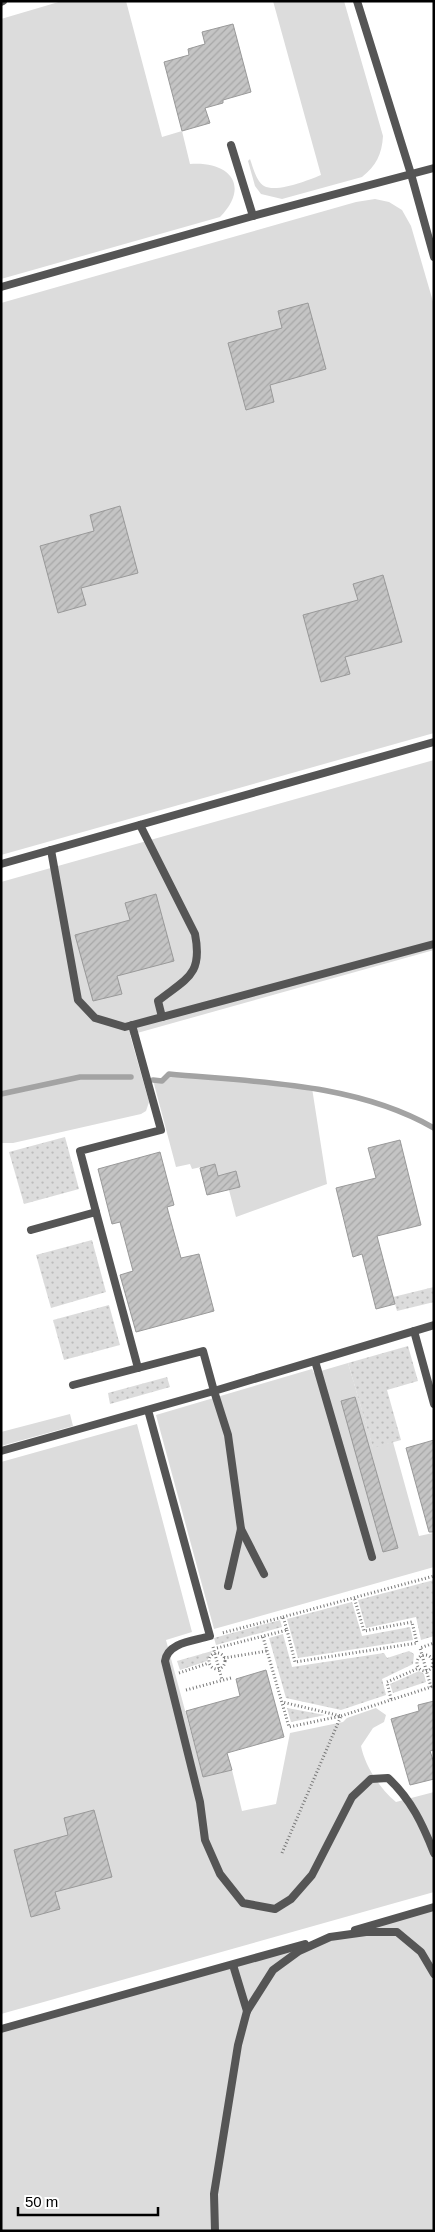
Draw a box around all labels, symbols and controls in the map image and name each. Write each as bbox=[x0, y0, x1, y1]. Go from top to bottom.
scale bar bbox=[18, 2184, 158, 2216]
text: 50 m bbox=[25, 2193, 58, 2210]

